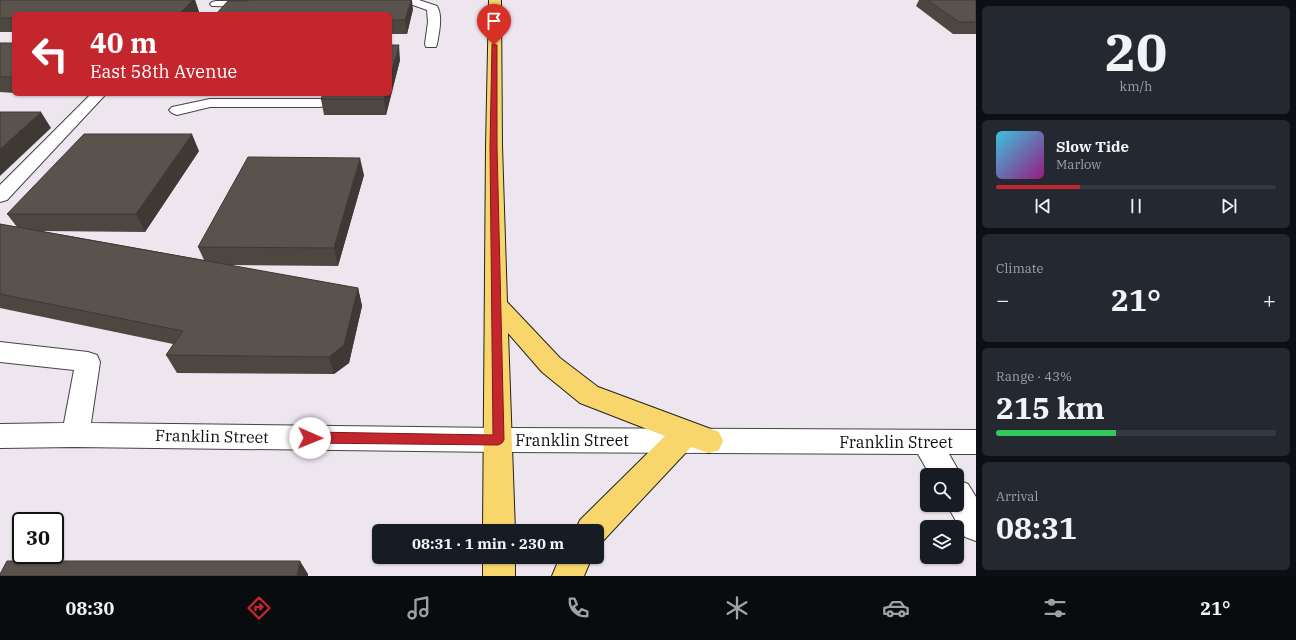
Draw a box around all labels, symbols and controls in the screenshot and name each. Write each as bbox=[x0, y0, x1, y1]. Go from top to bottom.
pin bbox=[477, 4, 511, 45]
icon: arrive bbox=[483, 10, 505, 32]
text: 20 bbox=[1105, 18, 1167, 85]
text: 40 m bbox=[90, 24, 157, 61]
icon: left bbox=[24, 28, 76, 80]
text: East 58th Avenue bbox=[90, 60, 237, 83]
text: km/h bbox=[1120, 78, 1152, 95]
text: Slow Tide bbox=[1056, 137, 1129, 156]
text: Marlow bbox=[1056, 156, 1101, 173]
icon: previous bbox=[1032, 195, 1054, 217]
icon: pause bbox=[1125, 195, 1147, 217]
icon: next bbox=[1218, 195, 1240, 217]
text: Climate bbox=[996, 260, 1043, 277]
text: 21° bbox=[1111, 280, 1161, 319]
text: − bbox=[996, 285, 1009, 314]
text: + bbox=[1263, 285, 1276, 314]
text: Range · 43% bbox=[996, 368, 1072, 385]
text: 215 km bbox=[996, 388, 1105, 427]
position arrow bbox=[289, 417, 331, 459]
street label: Franklin Street bbox=[155, 425, 269, 447]
street label: Franklin Street bbox=[515, 430, 629, 450]
street label: Franklin Street bbox=[839, 432, 953, 452]
map controls bbox=[920, 468, 964, 564]
button: search bbox=[920, 468, 964, 512]
text: Arrival bbox=[996, 488, 1038, 505]
text: 08:31 bbox=[996, 508, 1077, 547]
speed limit sign: 30 bbox=[12, 512, 64, 564]
button: layers bbox=[920, 520, 964, 564]
text: 08:31 · 1 min · 230 m bbox=[412, 534, 564, 553]
icon: directions bbox=[245, 594, 273, 622]
icon: music bbox=[405, 594, 433, 622]
icon: phone bbox=[564, 594, 592, 622]
icon: climate bbox=[723, 594, 751, 622]
icon: car bbox=[882, 594, 910, 622]
icon: filters bbox=[1041, 594, 1069, 622]
text: 08:30 bbox=[66, 597, 114, 620]
text: 21° bbox=[1200, 597, 1230, 620]

